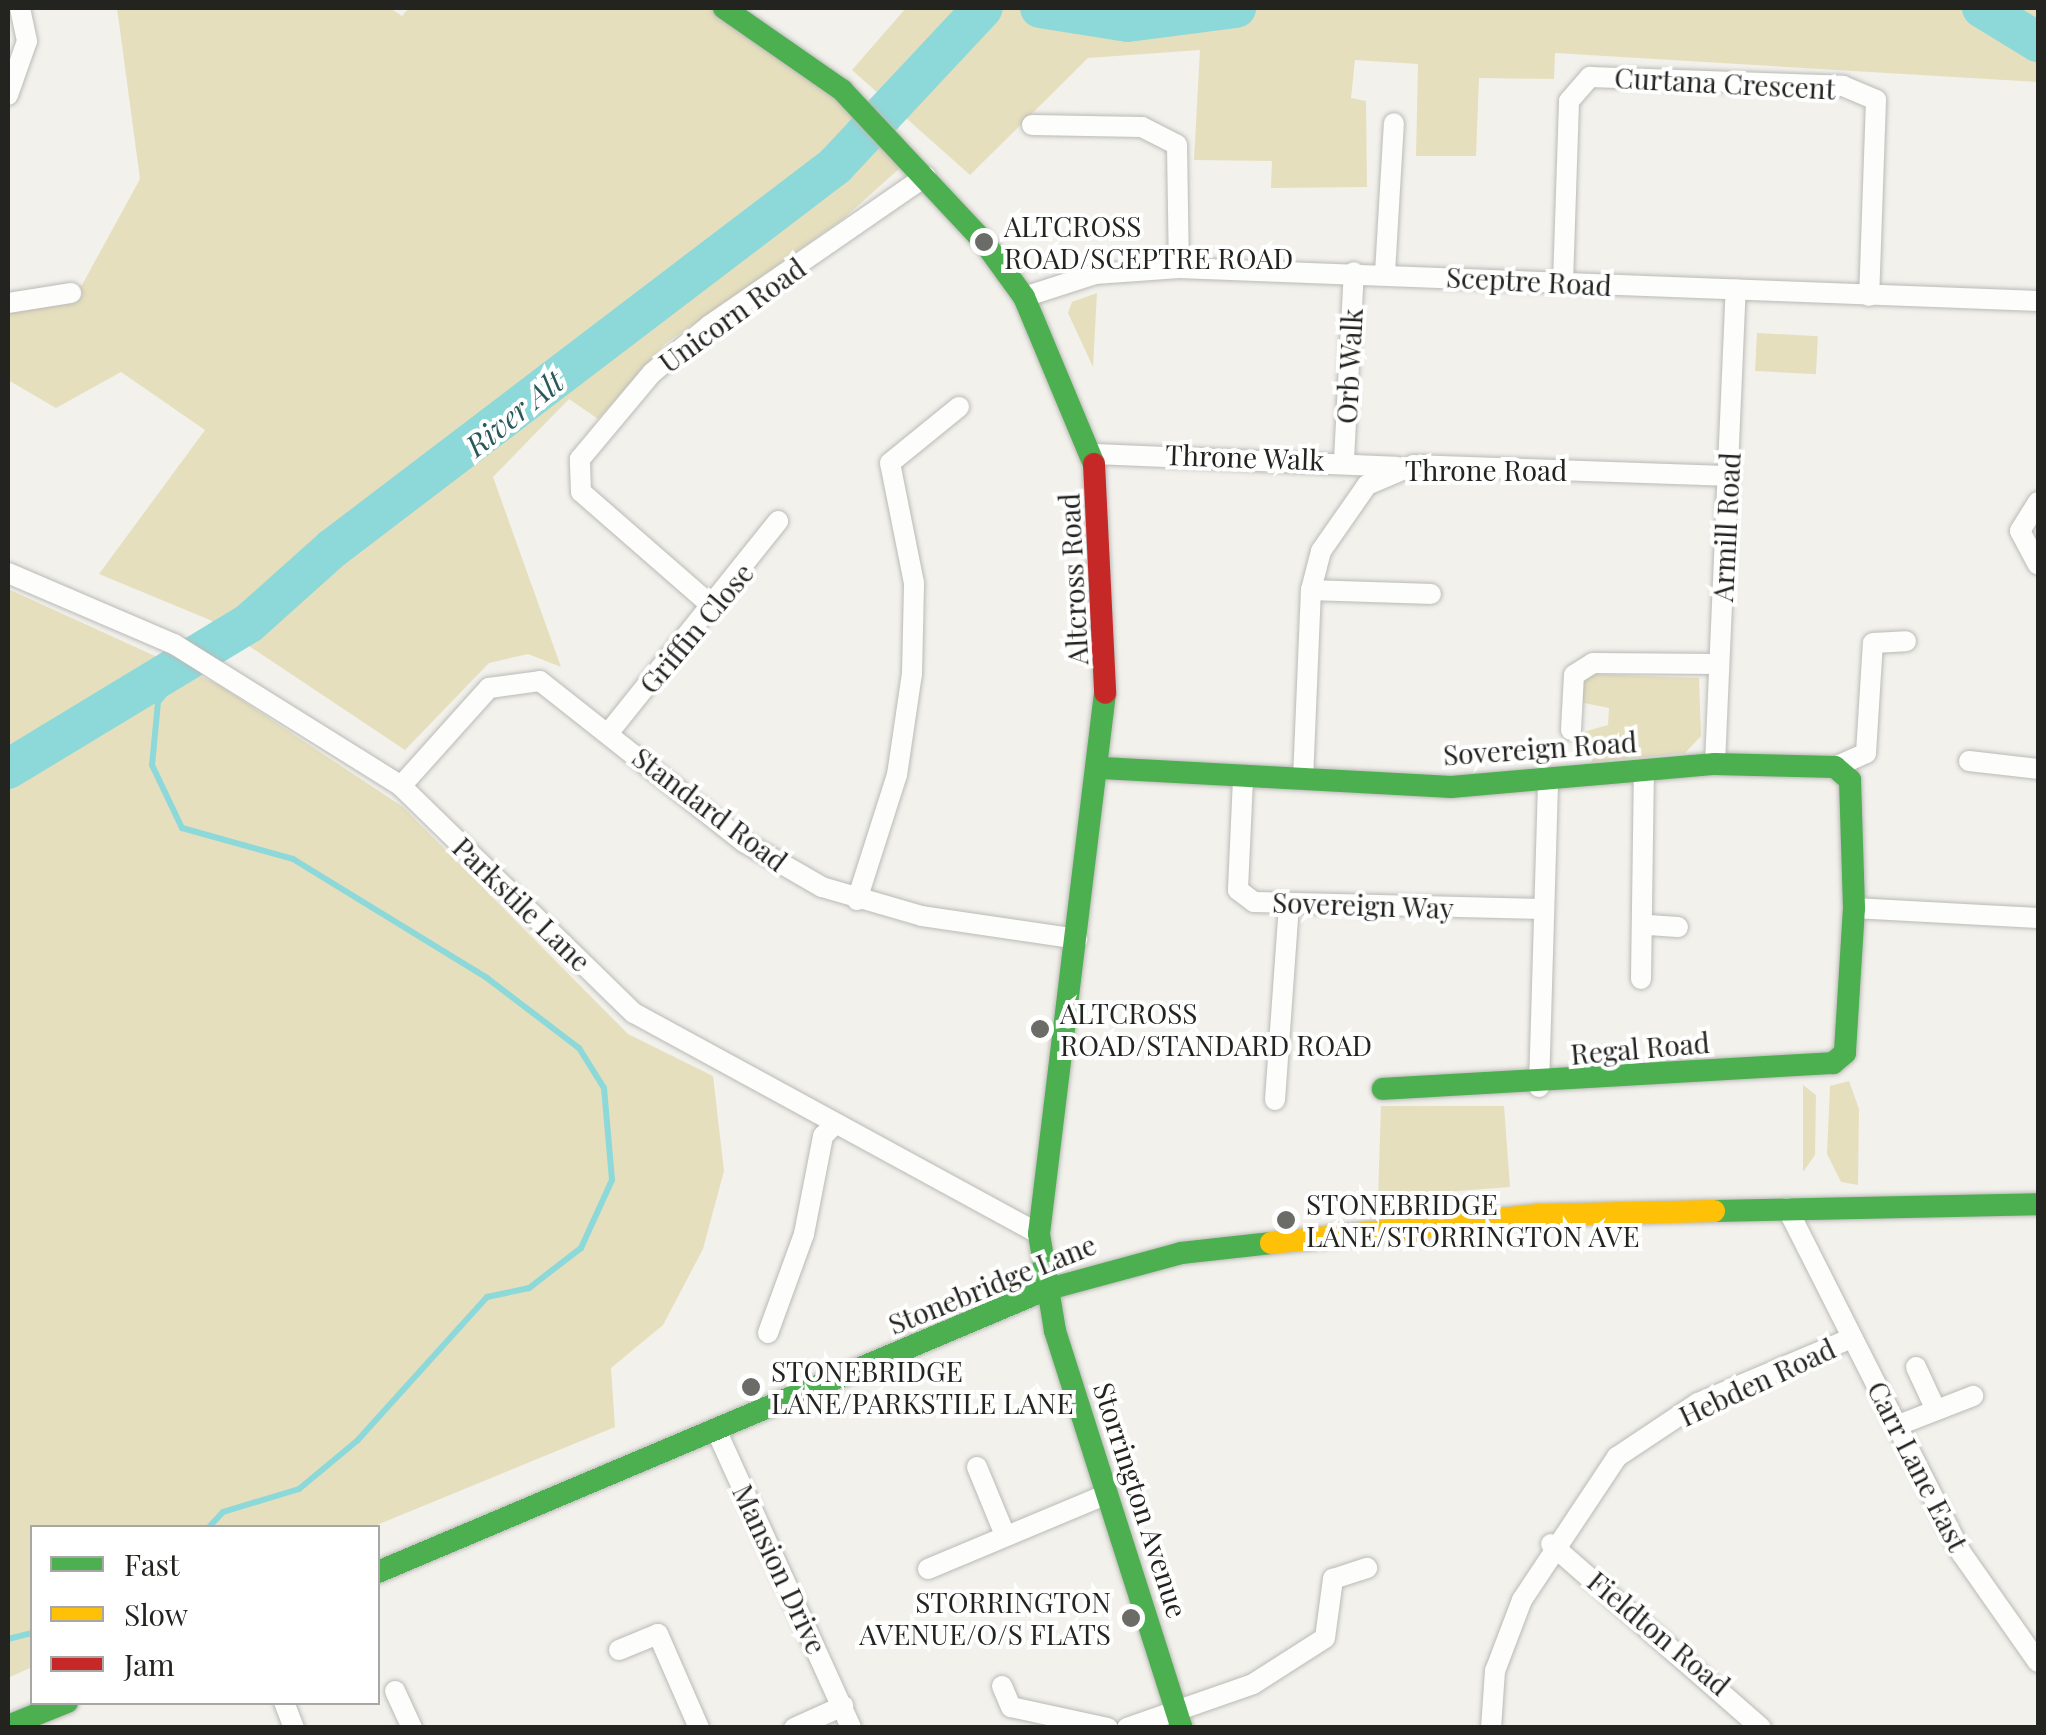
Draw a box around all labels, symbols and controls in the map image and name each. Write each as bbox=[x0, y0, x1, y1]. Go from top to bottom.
street label: Curtana Crescent bbox=[1613, 60, 1837, 106]
place label: ALTCROSS ROAD/SCEPTRE ROAD bbox=[1004, 209, 1293, 275]
marker: ALTCROSS ROAD/SCEPTRE ROAD bbox=[973, 231, 995, 253]
street label: Unicorn Road bbox=[652, 251, 812, 379]
street label: Sceptre Road bbox=[1445, 260, 1613, 302]
street label: Orb Walk bbox=[1329, 307, 1369, 425]
water label: River Alt bbox=[458, 363, 570, 463]
street label: Throne Walk bbox=[1164, 437, 1326, 477]
street label: Armill Road bbox=[1705, 451, 1747, 603]
street label: Throne Road bbox=[1405, 453, 1567, 487]
street label: Altcross Road bbox=[1052, 492, 1094, 666]
street label: Griffin Close bbox=[632, 556, 760, 700]
street label: Sovereign Road bbox=[1442, 724, 1638, 772]
street label: Standard Road bbox=[626, 740, 794, 878]
street label: Parkstile Lane bbox=[446, 830, 598, 978]
street label: Sovereign Way bbox=[1271, 885, 1455, 925]
place label: ALTCROSS ROAD/STANDARD ROAD bbox=[1060, 996, 1372, 1062]
marker: ALTCROSS ROAD/STANDARD ROAD bbox=[1029, 1018, 1051, 1040]
street label: Regal Road bbox=[1569, 1025, 1711, 1071]
place label: STONEBRIDGE LANE/STORRINGTON AVE bbox=[1306, 1187, 1640, 1253]
marker: STONEBRIDGE LANE/STORRINGTON AVE bbox=[1275, 1209, 1297, 1231]
street label: Stonebridge Lane bbox=[883, 1227, 1101, 1341]
street label: Hebden Road bbox=[1674, 1331, 1840, 1433]
place label: STONEBRIDGE LANE/PARKSTILE LANE bbox=[771, 1354, 1073, 1420]
street label: Carr Lane East bbox=[1861, 1375, 1975, 1557]
marker: STONEBRIDGE LANE/PARKSTILE LANE bbox=[740, 1376, 762, 1398]
street label: Storrington Avenue bbox=[1087, 1378, 1195, 1622]
street label: Mansion Drive bbox=[726, 1479, 834, 1659]
legend bbox=[30, 1525, 380, 1705]
text: Fast bbox=[124, 1544, 180, 1584]
street label: Fieldton Road bbox=[1581, 1564, 1737, 1702]
place label: STORRINGTON AVENUE/O/S FLATS bbox=[859, 1585, 1111, 1651]
text: Slow bbox=[124, 1594, 188, 1634]
marker: STORRINGTON AVENUE/O/S FLATS bbox=[1120, 1607, 1142, 1629]
text: Jam bbox=[124, 1644, 175, 1684]

